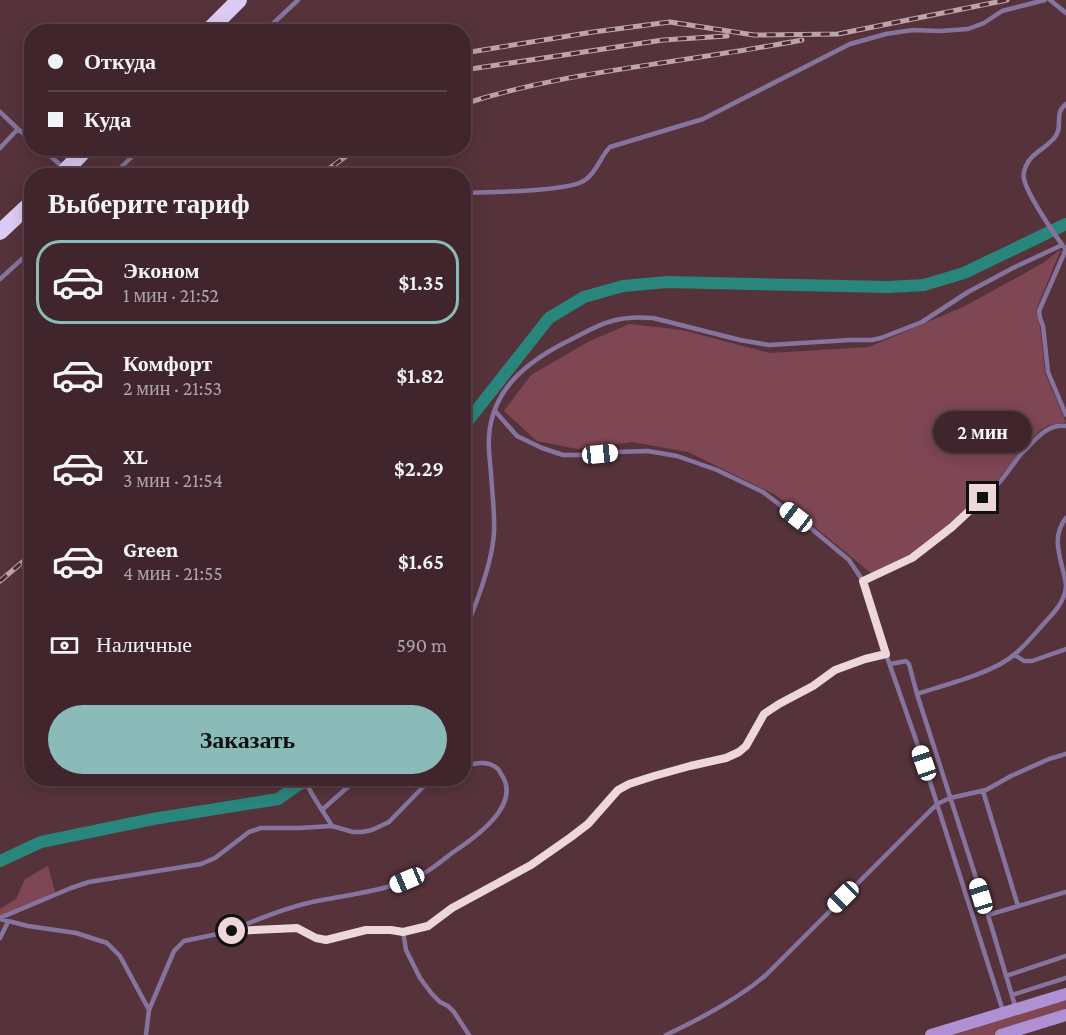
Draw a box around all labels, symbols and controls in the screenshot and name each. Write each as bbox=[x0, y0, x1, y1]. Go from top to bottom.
text: Откуда bbox=[84, 49, 156, 74]
text: Куда bbox=[84, 107, 131, 132]
text: Выберите тариф bbox=[48, 189, 250, 219]
icon: car bbox=[51, 255, 105, 309]
text: Эконом bbox=[123, 258, 200, 283]
text: $1.35 bbox=[399, 270, 444, 295]
text: 1 мин · 21:52 bbox=[123, 284, 219, 306]
icon: car bbox=[51, 348, 105, 402]
text: Комфорт bbox=[123, 351, 212, 376]
text: $1.82 bbox=[396, 363, 444, 388]
text: 2 мин · 21:53 bbox=[123, 377, 222, 399]
callout: 2 мин bbox=[934, 411, 1032, 453]
text: 2 мин bbox=[957, 421, 1008, 443]
icon: car bbox=[51, 441, 105, 495]
car bbox=[581, 443, 619, 465]
text: XL bbox=[123, 444, 148, 469]
text: $2.29 bbox=[394, 456, 444, 481]
text: 3 мин · 21:54 bbox=[123, 469, 223, 491]
route end bbox=[969, 484, 996, 511]
car bbox=[776, 499, 816, 535]
icon: car bbox=[51, 534, 105, 588]
text: Green bbox=[123, 537, 179, 562]
text: $1.65 bbox=[398, 549, 444, 574]
text: 4 мин · 21:55 bbox=[123, 562, 223, 584]
icon: cash bbox=[48, 629, 81, 662]
text: Наличные bbox=[96, 632, 192, 657]
text: 590 m bbox=[397, 634, 447, 656]
button: Заказать bbox=[48, 705, 447, 774]
car bbox=[910, 743, 938, 783]
car bbox=[387, 865, 427, 895]
car bbox=[967, 876, 995, 916]
car bbox=[824, 878, 862, 916]
route start bbox=[218, 917, 245, 944]

